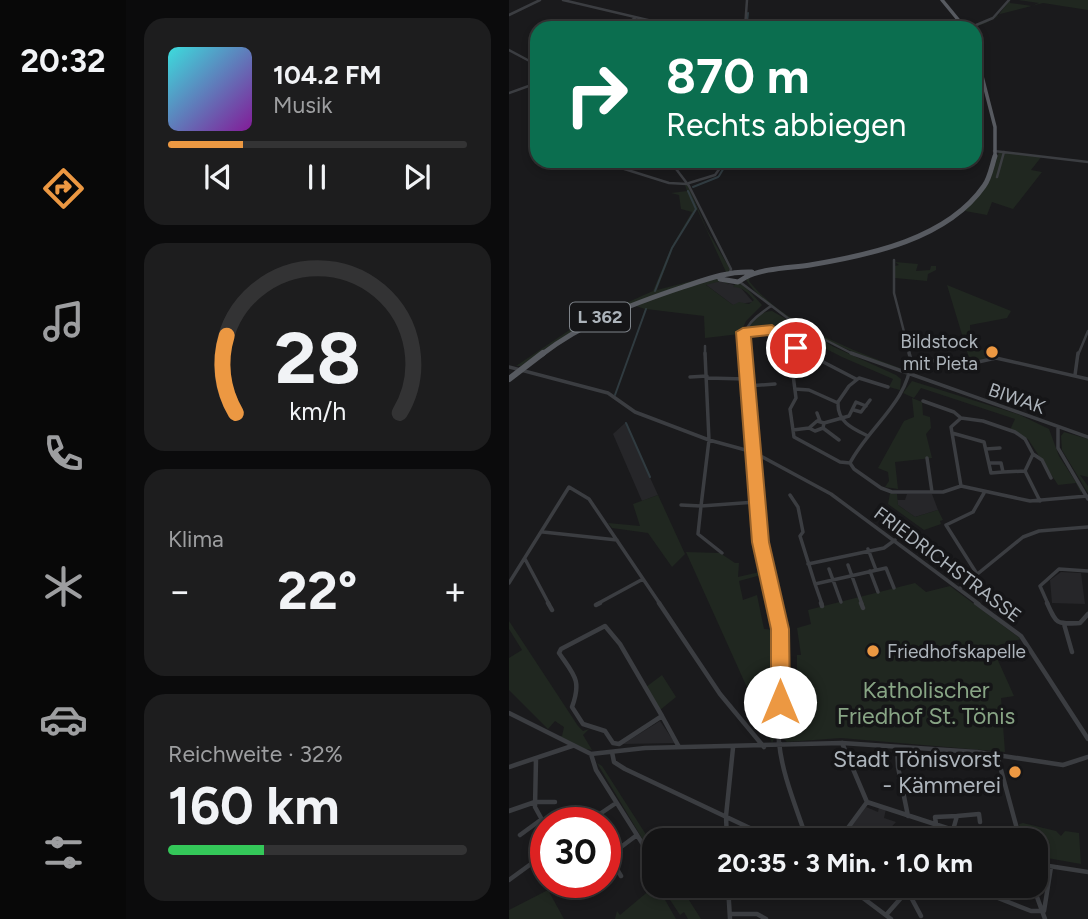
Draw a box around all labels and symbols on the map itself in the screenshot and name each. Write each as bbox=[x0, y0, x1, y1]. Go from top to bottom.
road number: L 362 bbox=[570, 302, 630, 332]
pin bbox=[766, 318, 826, 378]
place label: Bildstock mit Pieta bbox=[900, 330, 979, 375]
marker: Bildstock mit Pieta bbox=[984, 344, 1000, 360]
street label: BIWAK bbox=[985, 378, 1049, 419]
street label: FRIEDRICHSTRASSE bbox=[870, 502, 1026, 627]
place label: Friedhofskapelle bbox=[887, 640, 1026, 663]
marker: Friedhofskapelle bbox=[865, 643, 881, 659]
position arrow bbox=[743, 665, 817, 739]
park label: Katholischer Friedhof St. Tönis bbox=[837, 676, 1015, 730]
place label: Stadt Tönisvorst - Kämmerei bbox=[833, 745, 1001, 799]
marker: Stadt Tönisvorst - Kämmerei bbox=[1007, 764, 1023, 780]
speed limit sign: 30 bbox=[530, 807, 621, 898]

